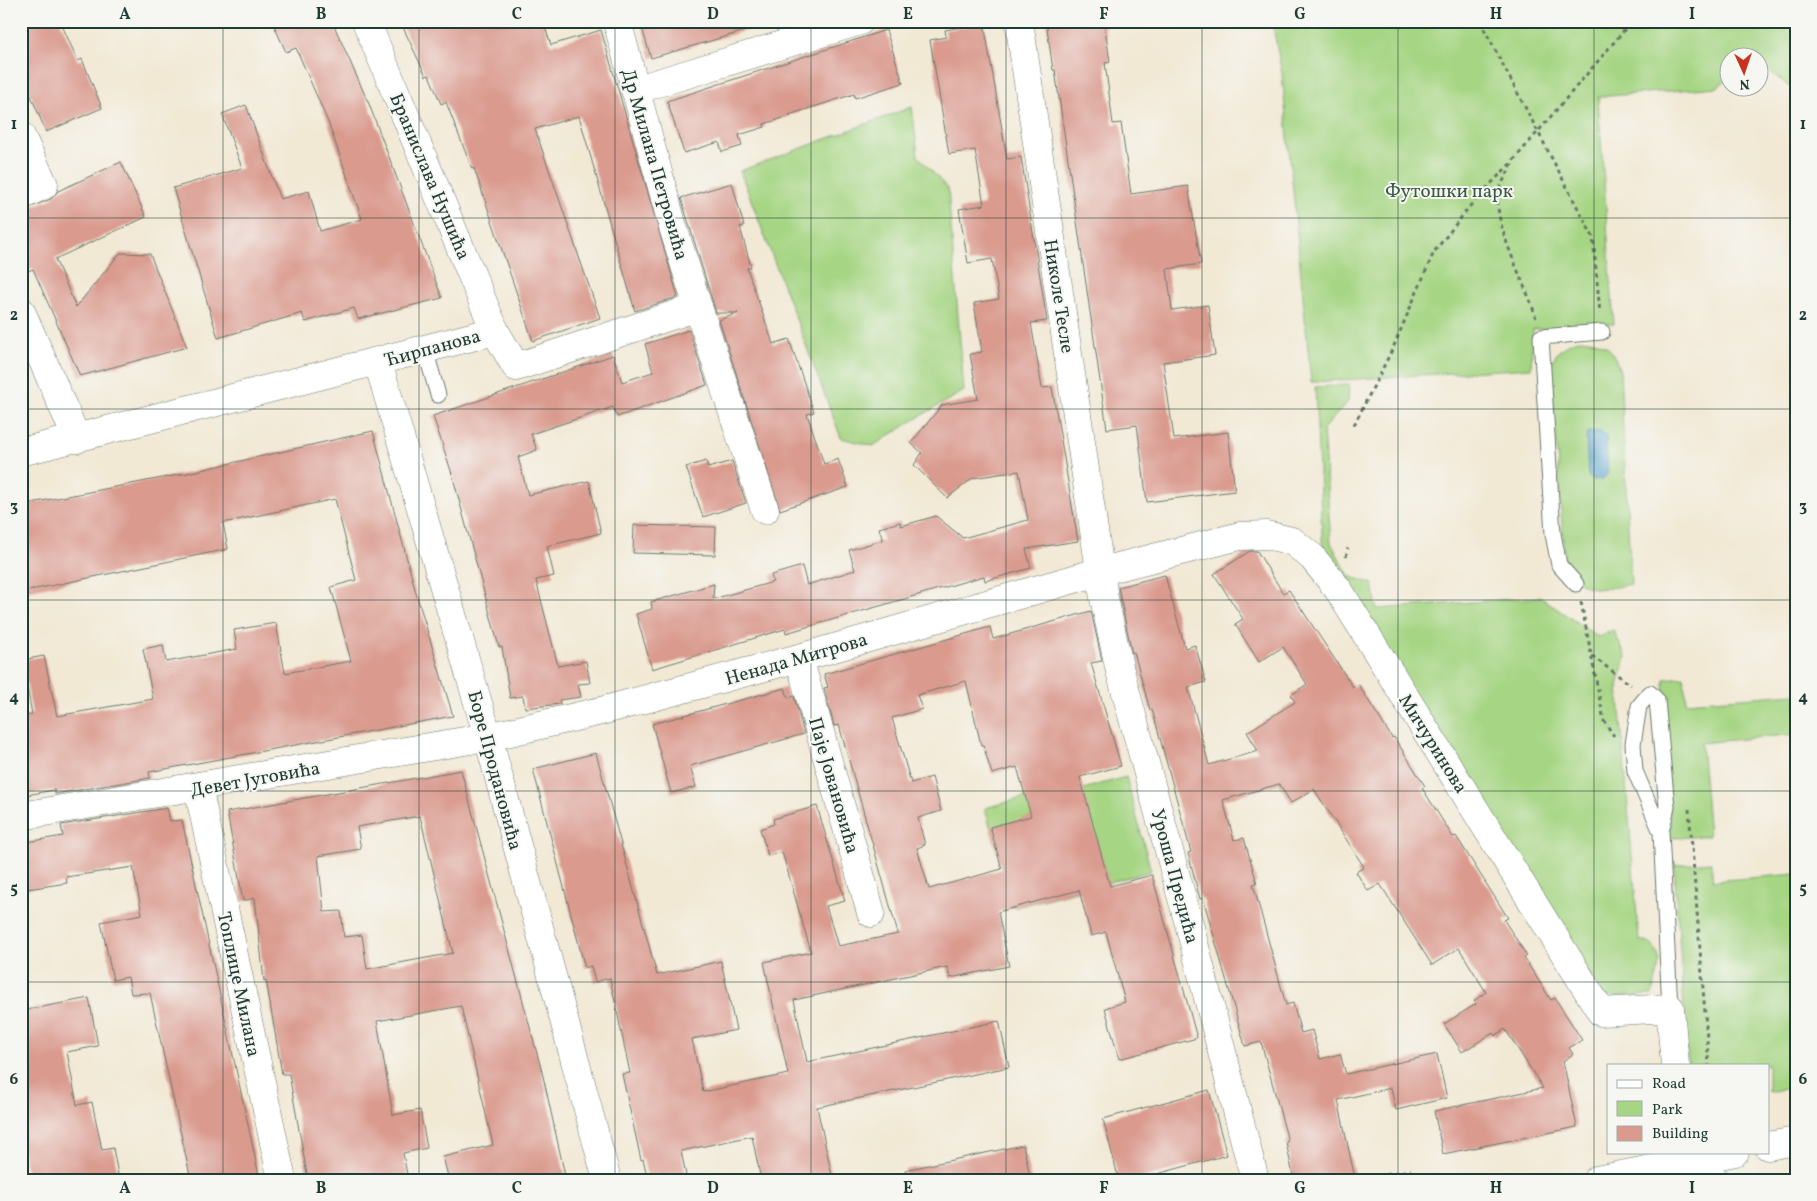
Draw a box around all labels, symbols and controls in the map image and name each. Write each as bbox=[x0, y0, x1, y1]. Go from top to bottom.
text: A bbox=[119, 4, 131, 26]
text: B bbox=[316, 4, 327, 26]
text: C bbox=[512, 4, 522, 26]
text: D bbox=[707, 4, 719, 26]
text: E bbox=[903, 4, 913, 26]
text: F bbox=[1099, 4, 1109, 26]
text: G bbox=[1294, 4, 1306, 26]
text: H bbox=[1490, 4, 1502, 26]
text: I bbox=[1689, 4, 1695, 26]
north arrow bbox=[1720, 48, 1770, 98]
street label: Др Милана Петровића bbox=[614, 66, 694, 263]
text: N bbox=[1739, 74, 1750, 93]
street label: Бранислава Нушића bbox=[382, 90, 476, 264]
text: 1 bbox=[11, 114, 17, 136]
text: 1 bbox=[1800, 114, 1806, 136]
park label: Футошки парк bbox=[1385, 179, 1513, 205]
street label: Николе Тесле bbox=[1036, 237, 1080, 355]
text: 2 bbox=[10, 305, 18, 327]
text: 2 bbox=[1799, 305, 1807, 327]
street label: Ћирпанова bbox=[381, 324, 484, 374]
text: 3 bbox=[10, 496, 18, 518]
text: 3 bbox=[1799, 496, 1807, 518]
street label: Ненада Митрова bbox=[722, 627, 871, 693]
text: 4 bbox=[9, 687, 19, 709]
text: 4 bbox=[1798, 687, 1808, 709]
street label: Боре Продановића bbox=[460, 688, 528, 853]
street label: Мичуринова bbox=[1391, 689, 1473, 799]
street label: Паје Јовановића bbox=[801, 714, 865, 857]
street label: Девет Југовића bbox=[188, 756, 322, 804]
street label: Уроша Предића bbox=[1144, 806, 1205, 947]
text: 5 bbox=[10, 878, 18, 900]
text: 5 bbox=[1799, 878, 1807, 900]
street label: Топлице Милана bbox=[210, 910, 266, 1059]
legend bbox=[1607, 1064, 1770, 1154]
text: 6 bbox=[10, 1069, 19, 1091]
text: 6 bbox=[1799, 1069, 1808, 1091]
text: Road bbox=[1652, 1074, 1686, 1095]
text: Park bbox=[1652, 1100, 1683, 1121]
text: Building bbox=[1652, 1124, 1709, 1145]
text: A bbox=[119, 1178, 131, 1200]
text: B bbox=[316, 1178, 327, 1200]
text: C bbox=[512, 1178, 522, 1200]
text: D bbox=[707, 1178, 719, 1200]
text: E bbox=[903, 1178, 913, 1200]
text: F bbox=[1099, 1178, 1109, 1200]
text: G bbox=[1294, 1178, 1306, 1200]
text: H bbox=[1490, 1178, 1502, 1200]
text: I bbox=[1689, 1178, 1695, 1200]

